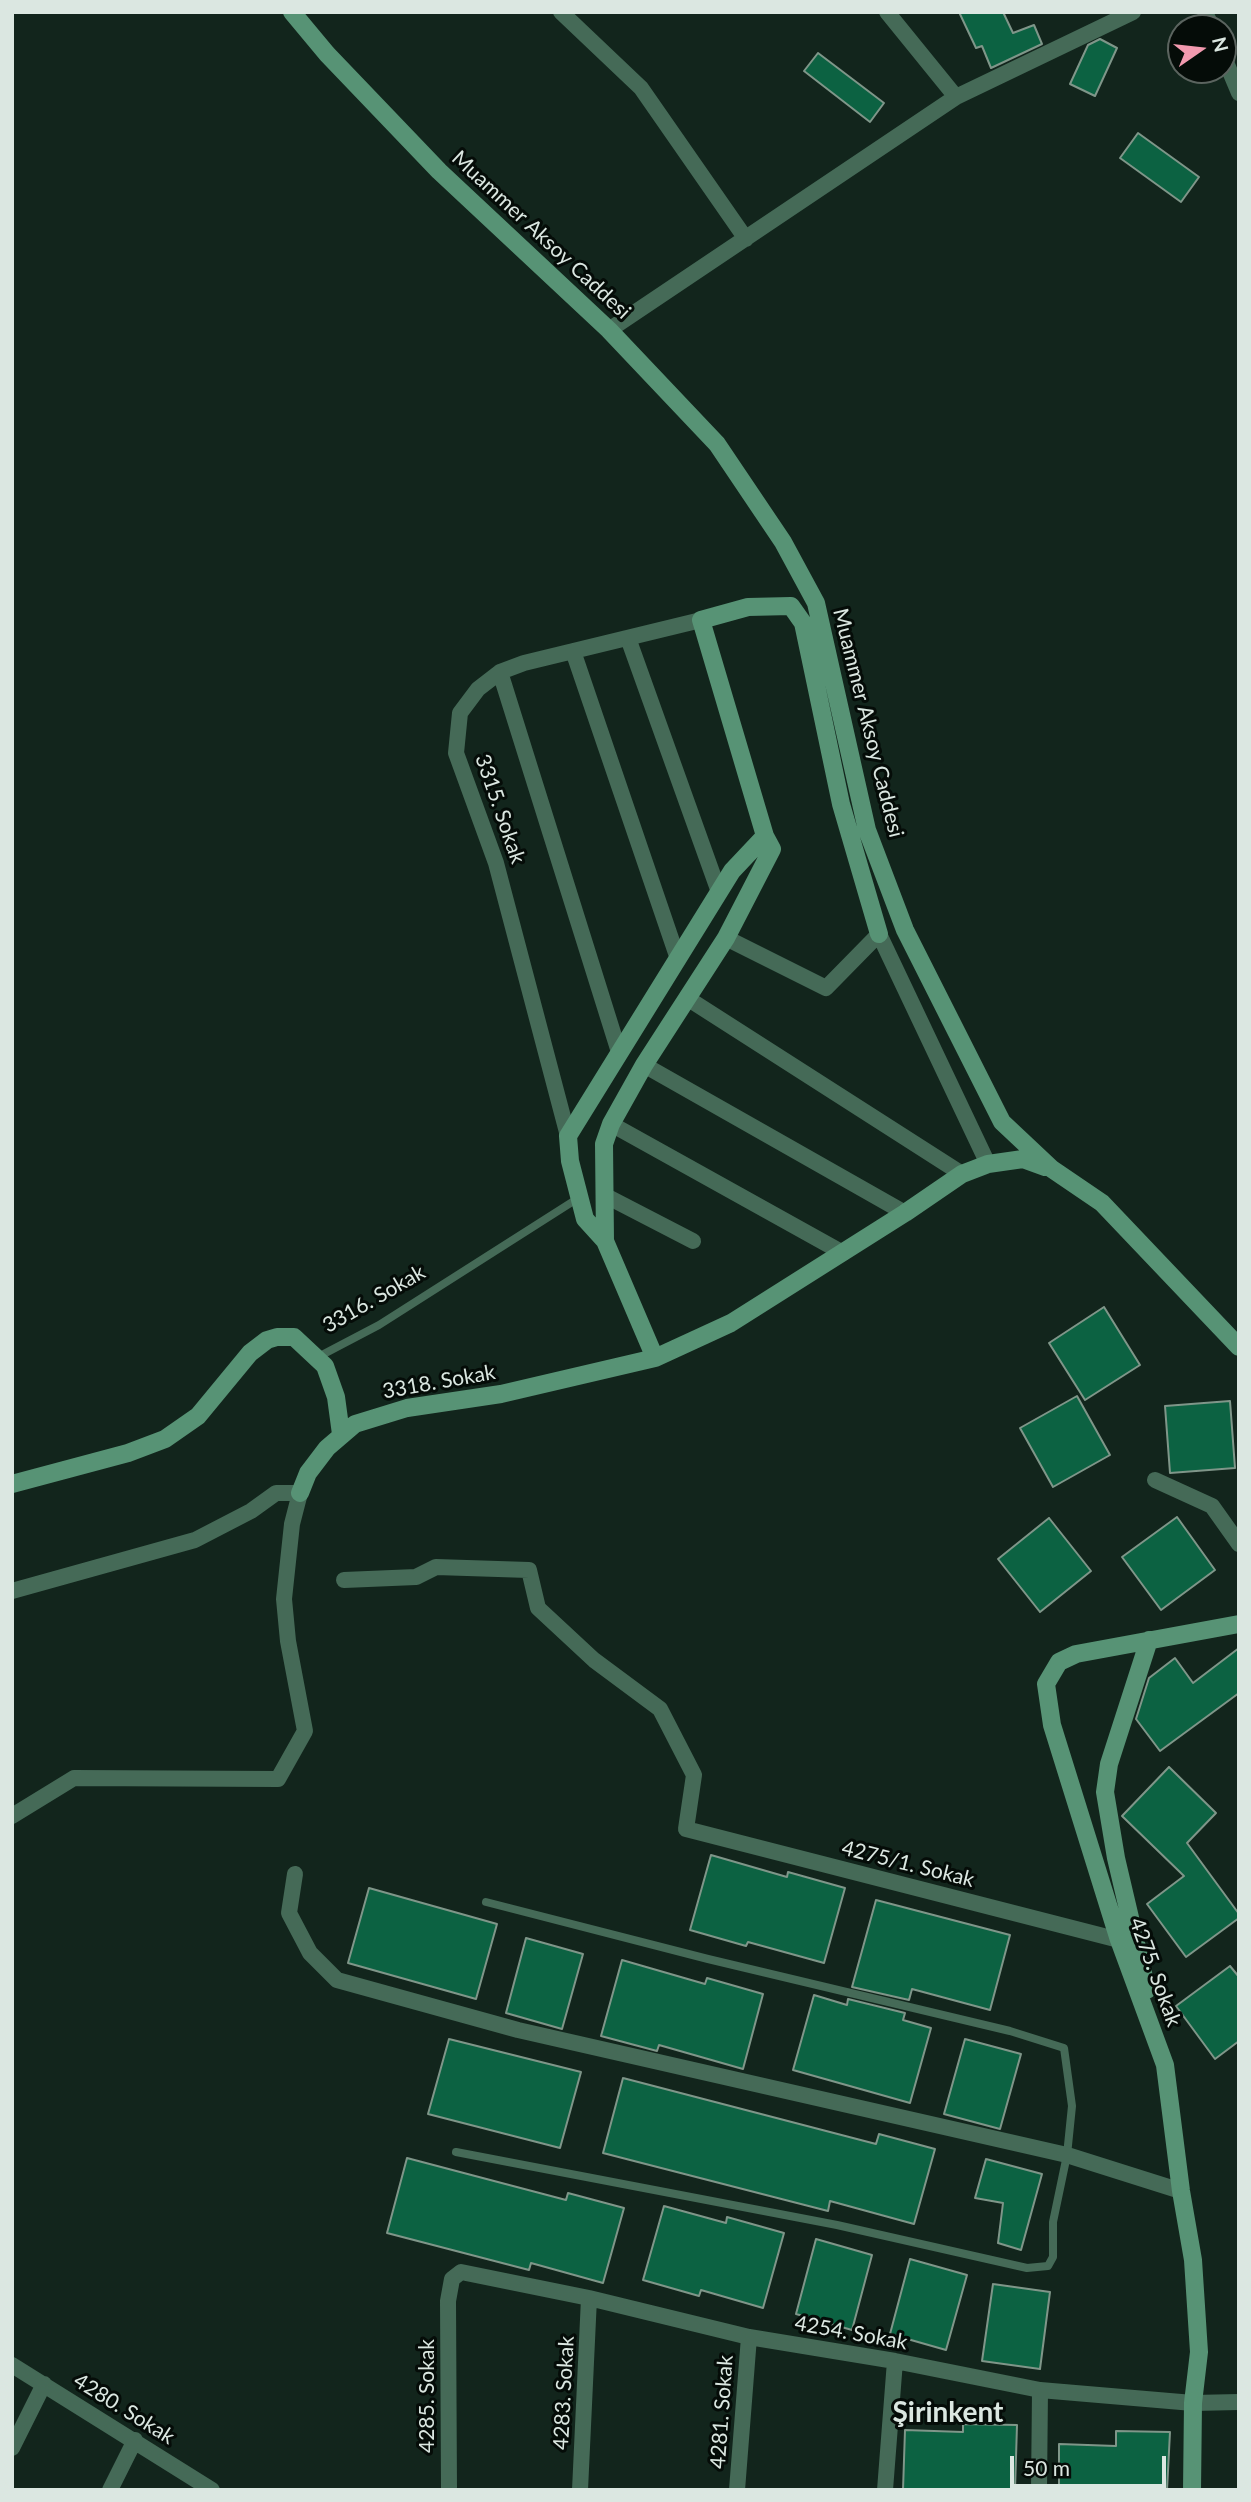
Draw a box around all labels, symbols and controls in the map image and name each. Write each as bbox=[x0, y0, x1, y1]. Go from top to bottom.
north arrow bbox=[1167, 14, 1237, 84]
text: N bbox=[1208, 34, 1234, 54]
street label: Muammer Aksoy Caddesi bbox=[446, 146, 636, 324]
street label: Muammer Aksoy Caddesi bbox=[827, 606, 909, 840]
street label: 3315. Sokak bbox=[470, 751, 530, 867]
street label: 3316. Sokak bbox=[318, 1260, 430, 1338]
street label: 3318. Sokak bbox=[381, 1360, 497, 1404]
street label: 4275/1. Sokak bbox=[839, 1835, 977, 1893]
street label: 4275. Sokak bbox=[1124, 1914, 1186, 2030]
street label: 4254. Sokak bbox=[793, 2311, 909, 2355]
street label: 4283. Sokak bbox=[548, 2335, 580, 2451]
street label: 4285. Sokak bbox=[414, 2339, 440, 2453]
street label: 4281. Sokak bbox=[705, 2354, 739, 2470]
street label: 4280. Sokak bbox=[69, 2368, 179, 2450]
district label: Şirinkent bbox=[893, 2396, 1003, 2430]
scale bar bbox=[1013, 2442, 1169, 2486]
text: 50 m bbox=[1023, 2455, 1070, 2480]

